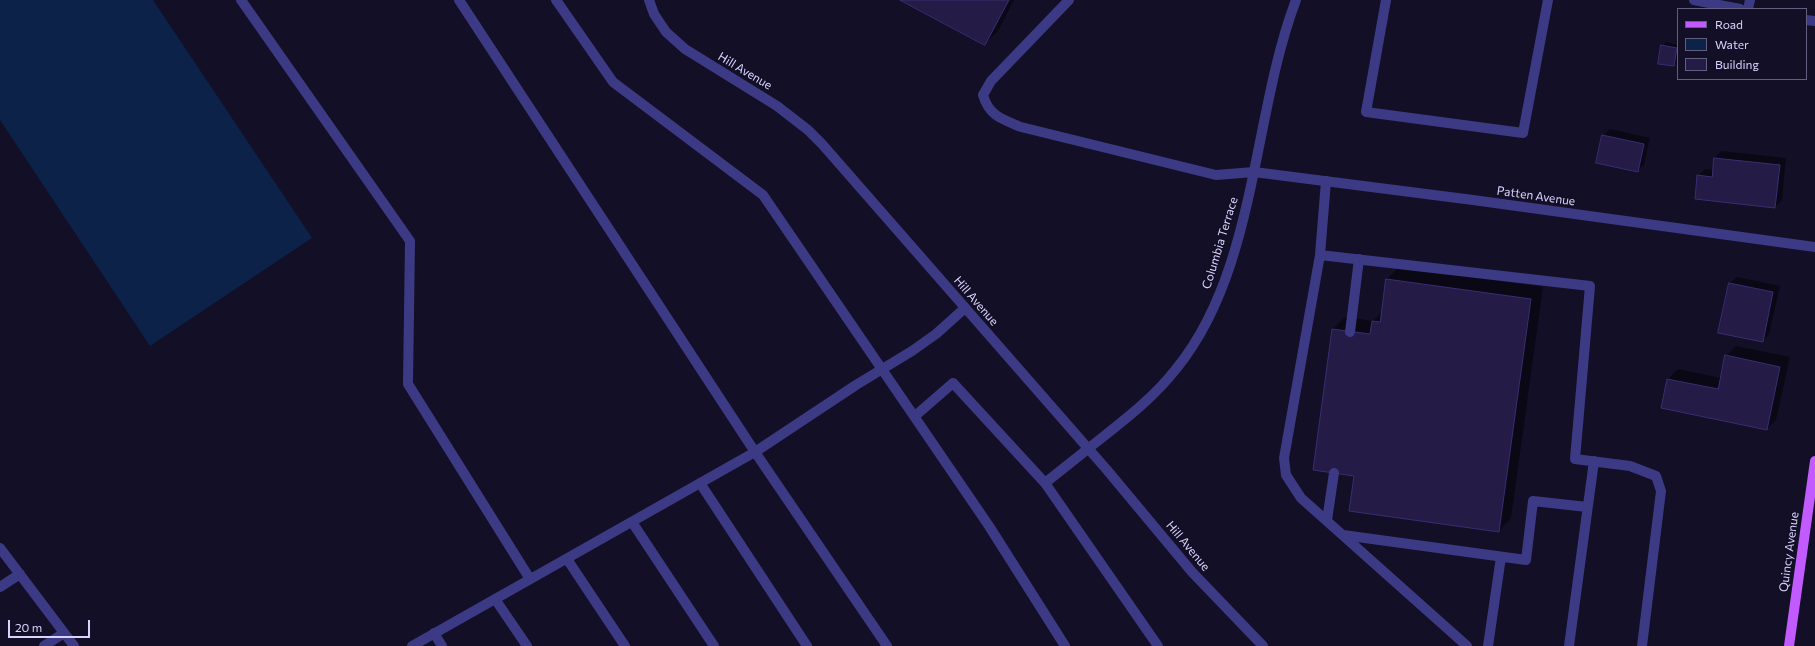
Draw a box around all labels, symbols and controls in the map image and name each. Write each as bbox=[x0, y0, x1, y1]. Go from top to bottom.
legend bbox=[1677, 8, 1807, 80]
text: Road bbox=[1715, 17, 1743, 31]
text: Water bbox=[1715, 37, 1749, 51]
street label: Hill Avenue bbox=[715, 49, 775, 93]
text: Building bbox=[1715, 57, 1759, 71]
street label: Patten Avenue bbox=[1496, 183, 1576, 209]
street label: Columbia Terrace bbox=[1199, 195, 1241, 291]
street label: Hill Avenue bbox=[951, 273, 1001, 329]
street label: Quincy Avenue bbox=[1776, 511, 1802, 593]
street label: Hill Avenue bbox=[1163, 518, 1213, 574]
scale bar bbox=[10, 612, 92, 638]
text: 20 m bbox=[15, 620, 42, 634]

